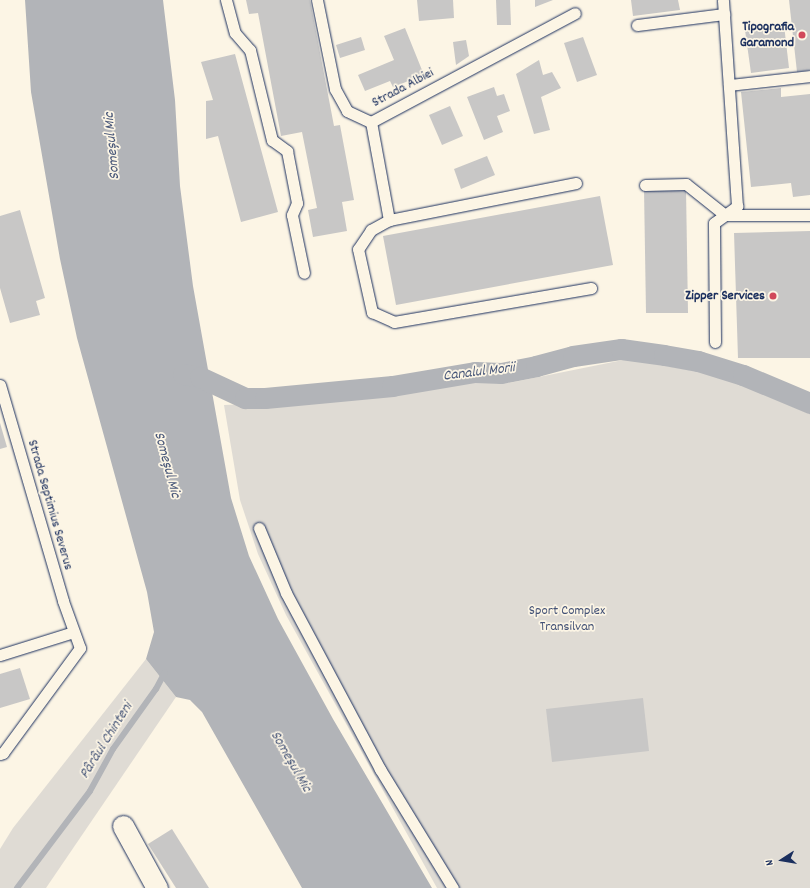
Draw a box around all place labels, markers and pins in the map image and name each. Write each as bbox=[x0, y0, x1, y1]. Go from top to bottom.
place label: Tipografia Garamond bbox=[740, 19, 794, 52]
marker: Tipografia Garamond bbox=[797, 30, 807, 40]
place label: Zipper Services bbox=[685, 288, 765, 304]
marker: Zipper Services bbox=[768, 291, 778, 301]

